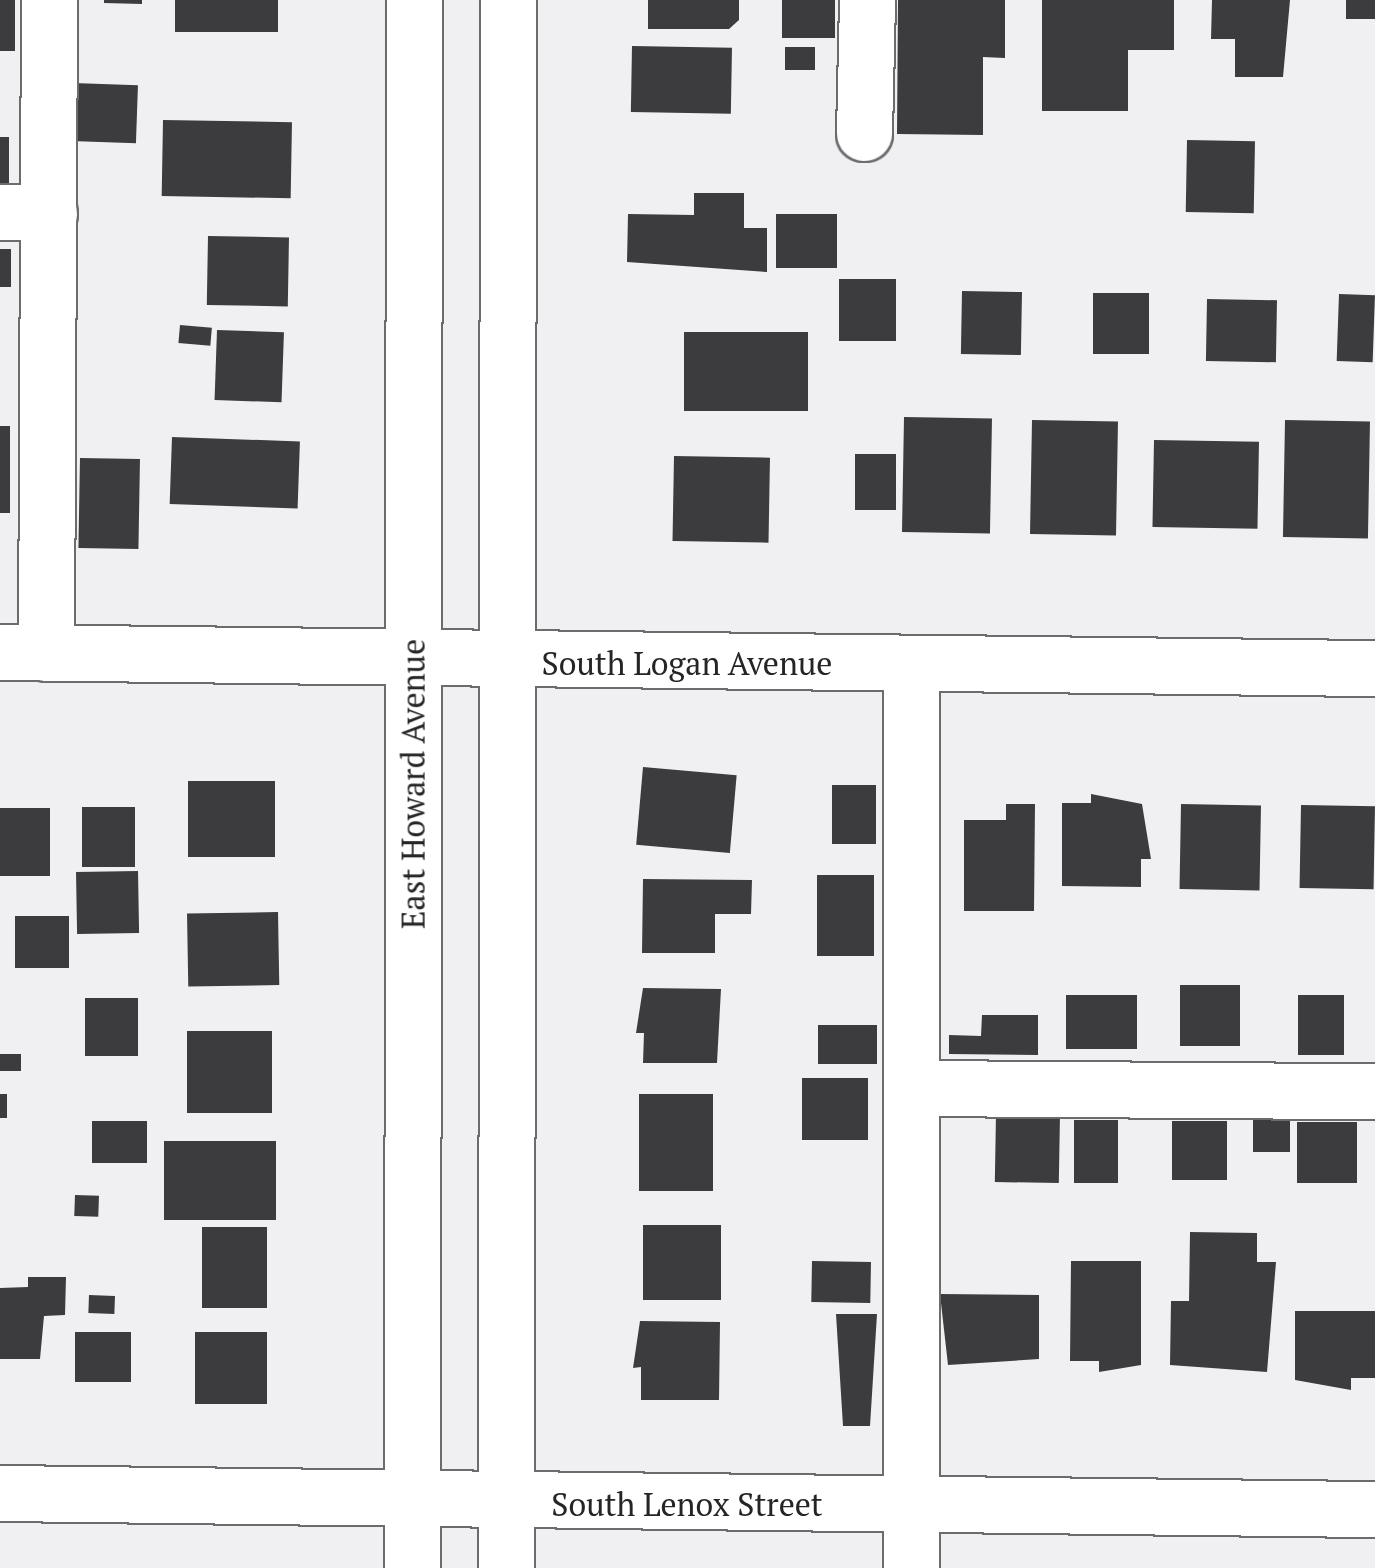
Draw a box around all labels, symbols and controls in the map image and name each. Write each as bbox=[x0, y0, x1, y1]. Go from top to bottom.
street label: East Howard Avenue bbox=[394, 639, 432, 929]
street label: South Logan Avenue bbox=[541, 644, 833, 682]
street label: South Lenox Street bbox=[551, 1485, 823, 1523]

